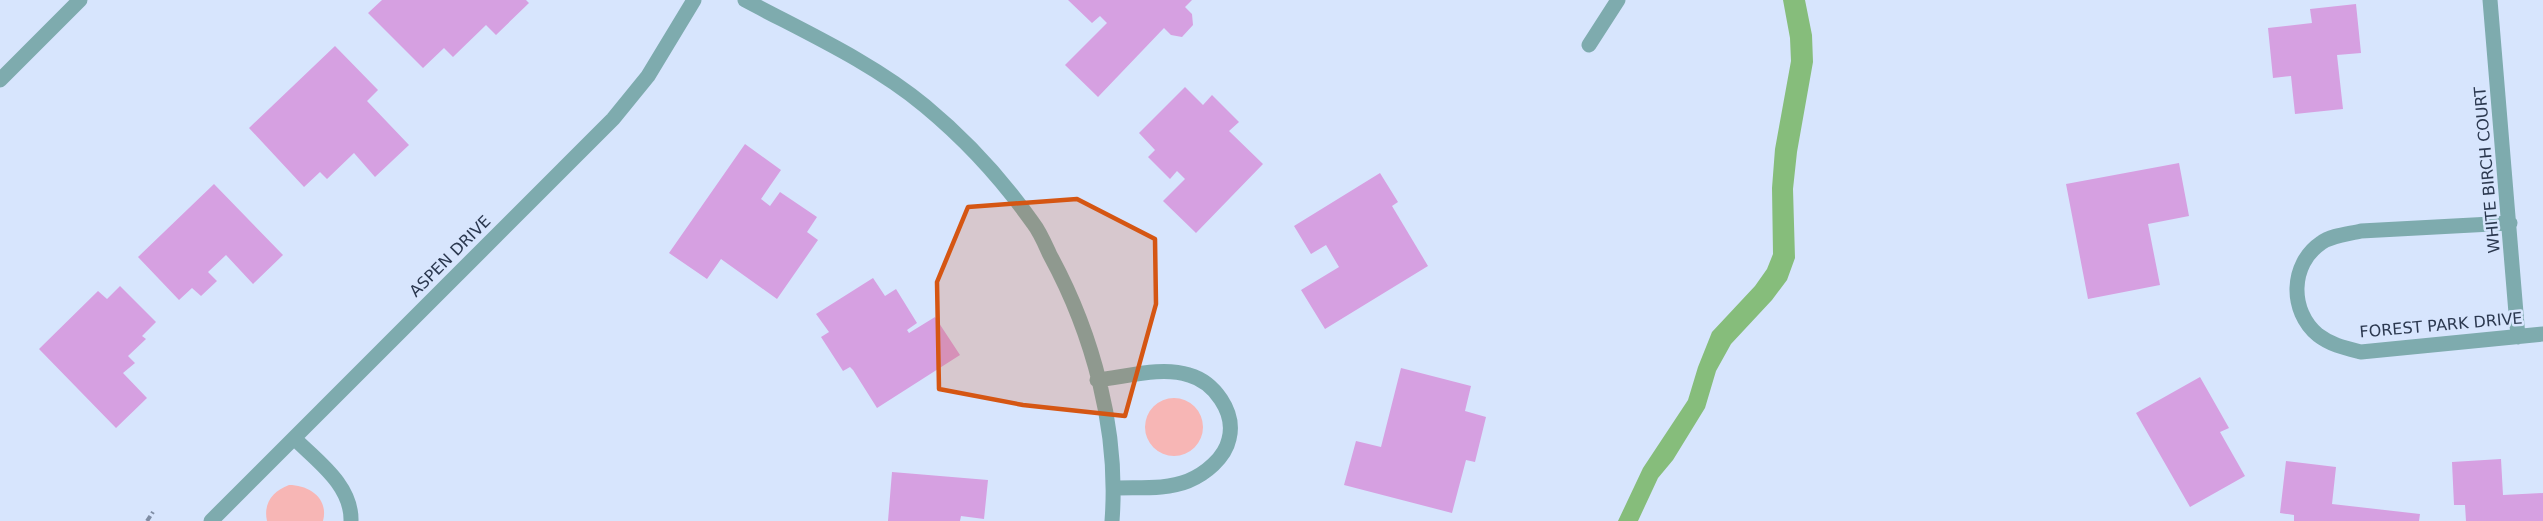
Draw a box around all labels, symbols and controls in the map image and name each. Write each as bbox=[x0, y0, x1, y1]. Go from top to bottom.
street label: WHITE BIRCH COURT bbox=[2470, 86, 2504, 254]
street label: ASPEN DRIVE bbox=[405, 211, 495, 301]
street label: FOREST PARK DRIVE bbox=[2359, 308, 2523, 342]

